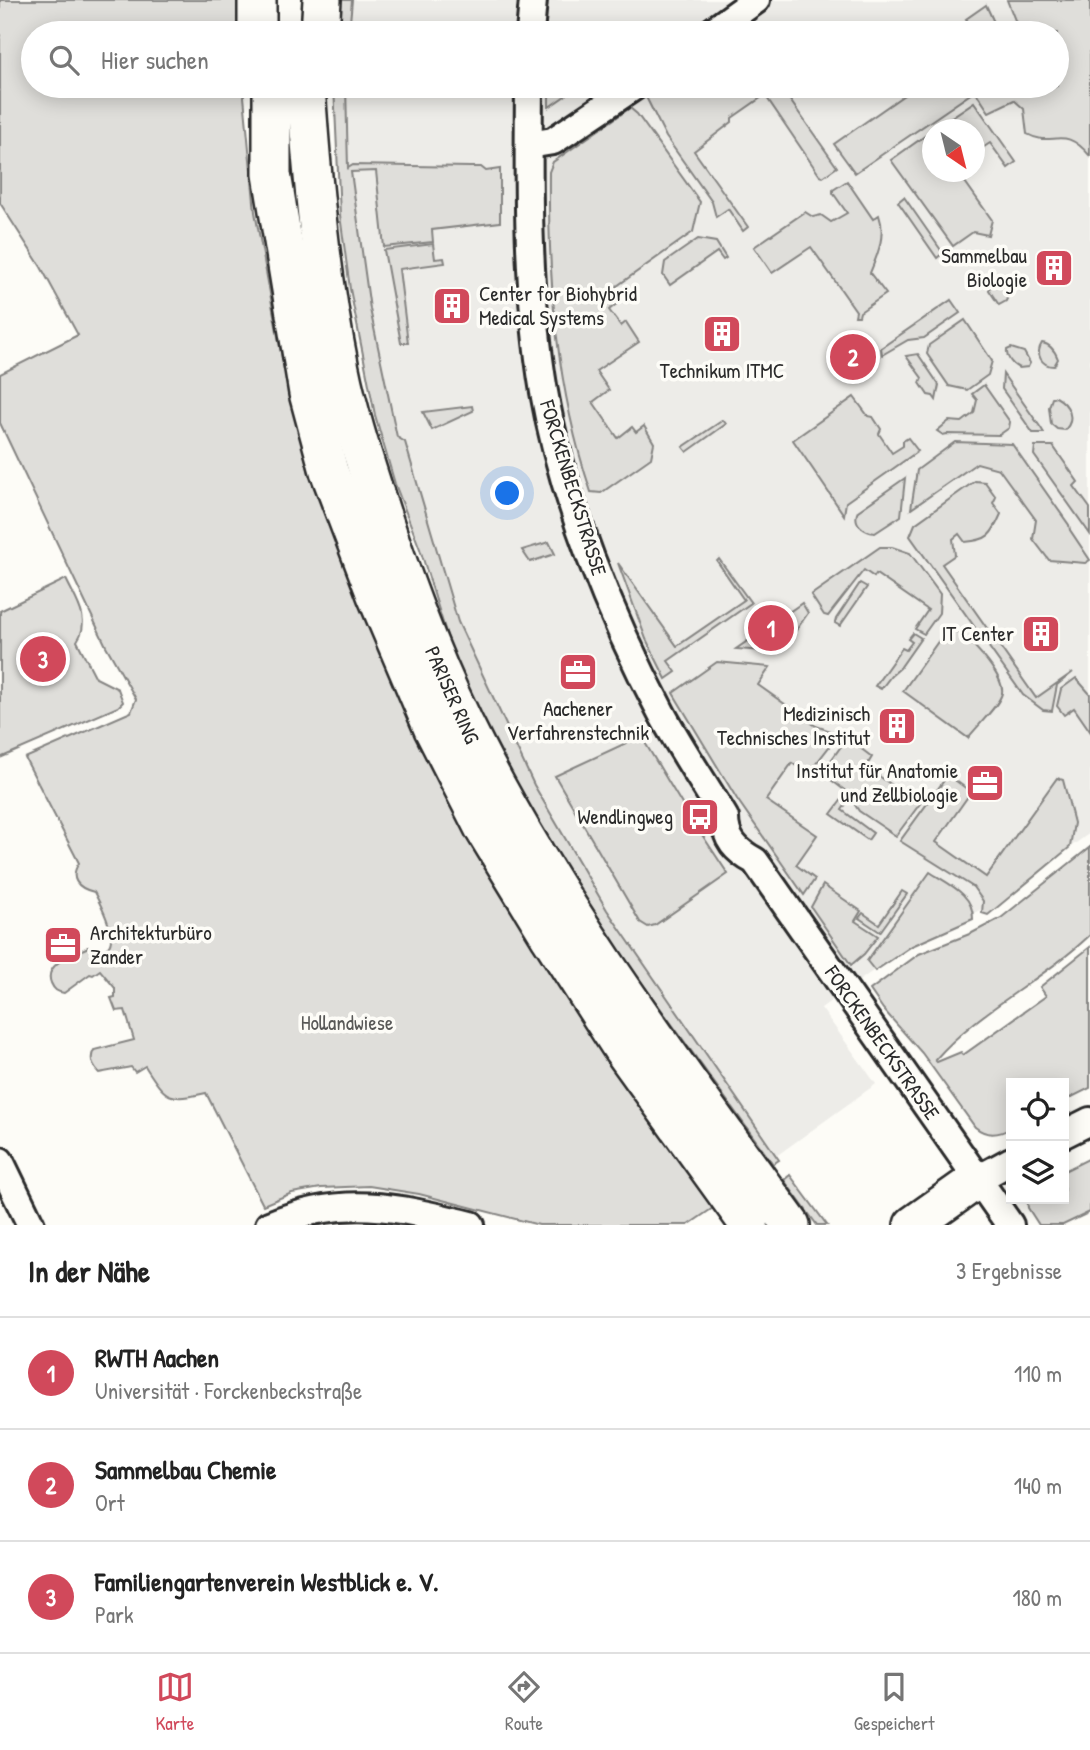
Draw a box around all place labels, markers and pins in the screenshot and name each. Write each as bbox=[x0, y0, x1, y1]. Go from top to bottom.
place label: Sammelbau Biologie bbox=[941, 241, 1028, 294]
building icon: Sammelbau Biologie bbox=[1033, 247, 1075, 289]
place label: Center for Biohybrid Medical Systems bbox=[479, 279, 637, 332]
building icon: Center for Biohybrid Medical Systems bbox=[431, 285, 473, 327]
building icon: Technikum ITMC bbox=[701, 313, 743, 355]
pin: 2 bbox=[830, 331, 876, 383]
place label: Technikum ITMC bbox=[660, 356, 784, 385]
pin: 1 bbox=[748, 602, 794, 654]
building icon: IT Center bbox=[1020, 613, 1062, 655]
place label: IT Center bbox=[941, 619, 1014, 648]
pin: 3 bbox=[20, 633, 66, 685]
office icon: Aachener Verfahrenstechnik bbox=[557, 651, 599, 693]
place label: Aachener Verfahrenstechnik bbox=[507, 694, 649, 747]
place label: Medizinisch Technisches Institut bbox=[717, 699, 871, 752]
building icon: Medizinisch Technisches Institut bbox=[876, 705, 918, 747]
place label: Institut für Anatomie und Zellbiologie bbox=[796, 756, 958, 809]
office icon: Institut für Anatomie und Zellbiologie bbox=[964, 762, 1006, 804]
bus stop icon: Wendlingweg bbox=[679, 796, 721, 838]
place label: Wendlingweg bbox=[577, 802, 673, 831]
place label: Architekturbüro Zander bbox=[90, 918, 212, 971]
office icon: Architekturbüro Zander bbox=[42, 924, 84, 966]

